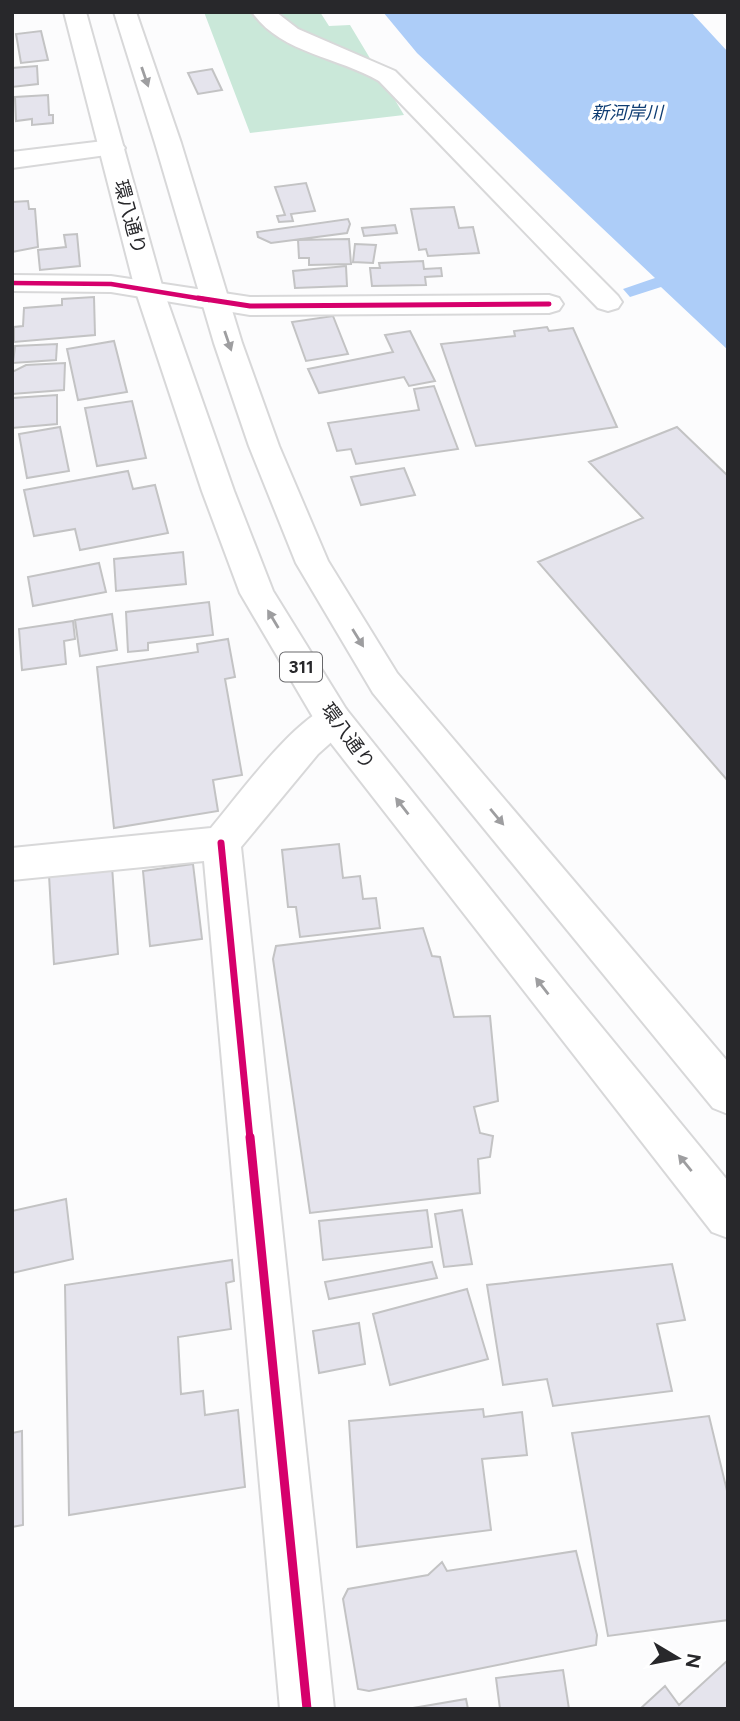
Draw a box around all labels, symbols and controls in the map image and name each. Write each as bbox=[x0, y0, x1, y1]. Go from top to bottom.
one-way arrow bbox=[140, 67, 151, 88]
water label: 新河岸川 bbox=[591, 102, 665, 124]
street label: 環八通り bbox=[109, 177, 151, 257]
one-way arrow bbox=[223, 331, 234, 352]
one-way arrow bbox=[266, 610, 279, 629]
one-way arrow bbox=[352, 629, 364, 648]
road number: 311 bbox=[280, 652, 322, 682]
street label: 環八通り bbox=[316, 698, 380, 774]
one-way arrow bbox=[394, 798, 409, 816]
one-way arrow bbox=[489, 809, 504, 826]
one-way arrow bbox=[535, 977, 550, 994]
one-way arrow bbox=[678, 1154, 693, 1171]
north arrow bbox=[642, 1623, 712, 1693]
text: N bbox=[681, 1652, 706, 1670]

